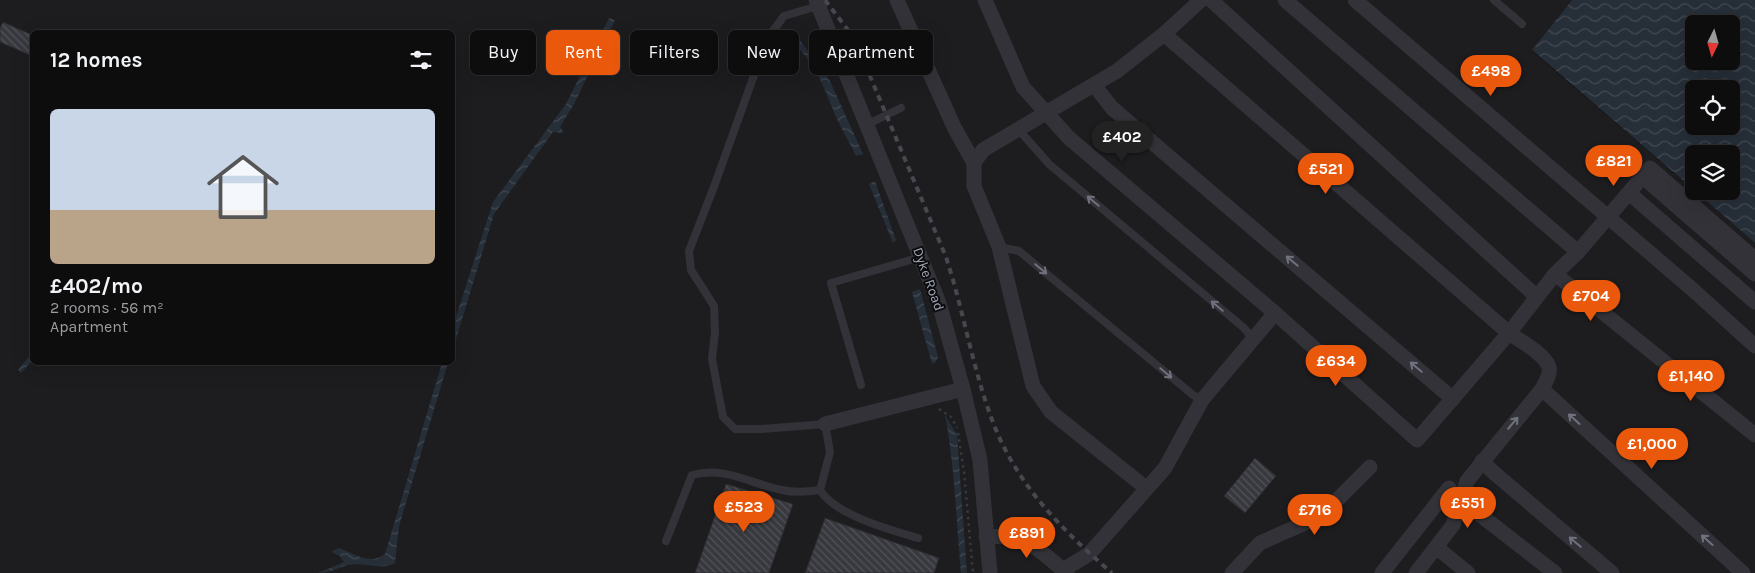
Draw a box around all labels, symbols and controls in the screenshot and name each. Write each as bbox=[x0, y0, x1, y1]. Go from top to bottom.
north arrow bbox=[1685, 15, 1740, 70]
map controls bbox=[1685, 15, 1740, 200]
chip: Buy bbox=[470, 30, 536, 75]
chip: Rent bbox=[546, 30, 620, 75]
chip: Filters bbox=[630, 30, 718, 75]
chip: New bbox=[728, 30, 799, 75]
chip: Apartment bbox=[809, 30, 933, 75]
icon: filters bbox=[407, 46, 435, 74]
text: 12 homes bbox=[50, 48, 143, 72]
pin: £498 bbox=[1461, 54, 1521, 97]
text: £498 bbox=[1471, 61, 1511, 80]
button: locate bbox=[1685, 80, 1740, 135]
pin: £402 bbox=[1092, 120, 1152, 163]
text: £402 bbox=[1103, 127, 1141, 146]
icon: home bbox=[198, 142, 288, 232]
pin: £821 bbox=[1584, 144, 1644, 187]
button: layers bbox=[1685, 145, 1740, 200]
text: £821 bbox=[1596, 151, 1632, 170]
pin: £521 bbox=[1296, 152, 1356, 195]
text: £521 bbox=[1309, 159, 1343, 178]
one-way arrow bbox=[1087, 195, 1100, 206]
street label: Dyke Road bbox=[909, 245, 948, 313]
one-way arrow bbox=[1286, 256, 1299, 267]
one-way arrow bbox=[1034, 264, 1047, 275]
text: £402/mo bbox=[50, 274, 143, 298]
pin: £704 bbox=[1561, 280, 1621, 322]
text: £704 bbox=[1572, 286, 1610, 305]
text: 2 rooms · 56 m² bbox=[50, 298, 164, 317]
one-way arrow bbox=[1211, 300, 1224, 311]
text: Apartment bbox=[50, 317, 128, 336]
pin: £634 bbox=[1306, 344, 1366, 387]
text: £634 bbox=[1317, 351, 1355, 370]
pin: £1,140 bbox=[1650, 360, 1732, 402]
one-way arrow bbox=[1410, 361, 1423, 372]
text: £1,140 bbox=[1669, 366, 1713, 385]
one-way arrow bbox=[1159, 367, 1172, 378]
one-way arrow bbox=[1568, 413, 1580, 425]
one-way arrow bbox=[1508, 417, 1519, 430]
pin: £1,000 bbox=[1611, 428, 1693, 470]
text: £1,000 bbox=[1627, 434, 1677, 453]
pin: £551 bbox=[1438, 486, 1498, 529]
pin: £523 bbox=[714, 490, 774, 533]
text: £551 bbox=[1451, 493, 1485, 512]
pin: £716 bbox=[1285, 494, 1345, 536]
text: £523 bbox=[725, 497, 763, 516]
text: £716 bbox=[1299, 500, 1332, 519]
pin: £891 bbox=[997, 516, 1057, 559]
text: £891 bbox=[1009, 523, 1045, 542]
one-way arrow bbox=[1700, 534, 1713, 546]
one-way arrow bbox=[1569, 536, 1582, 547]

